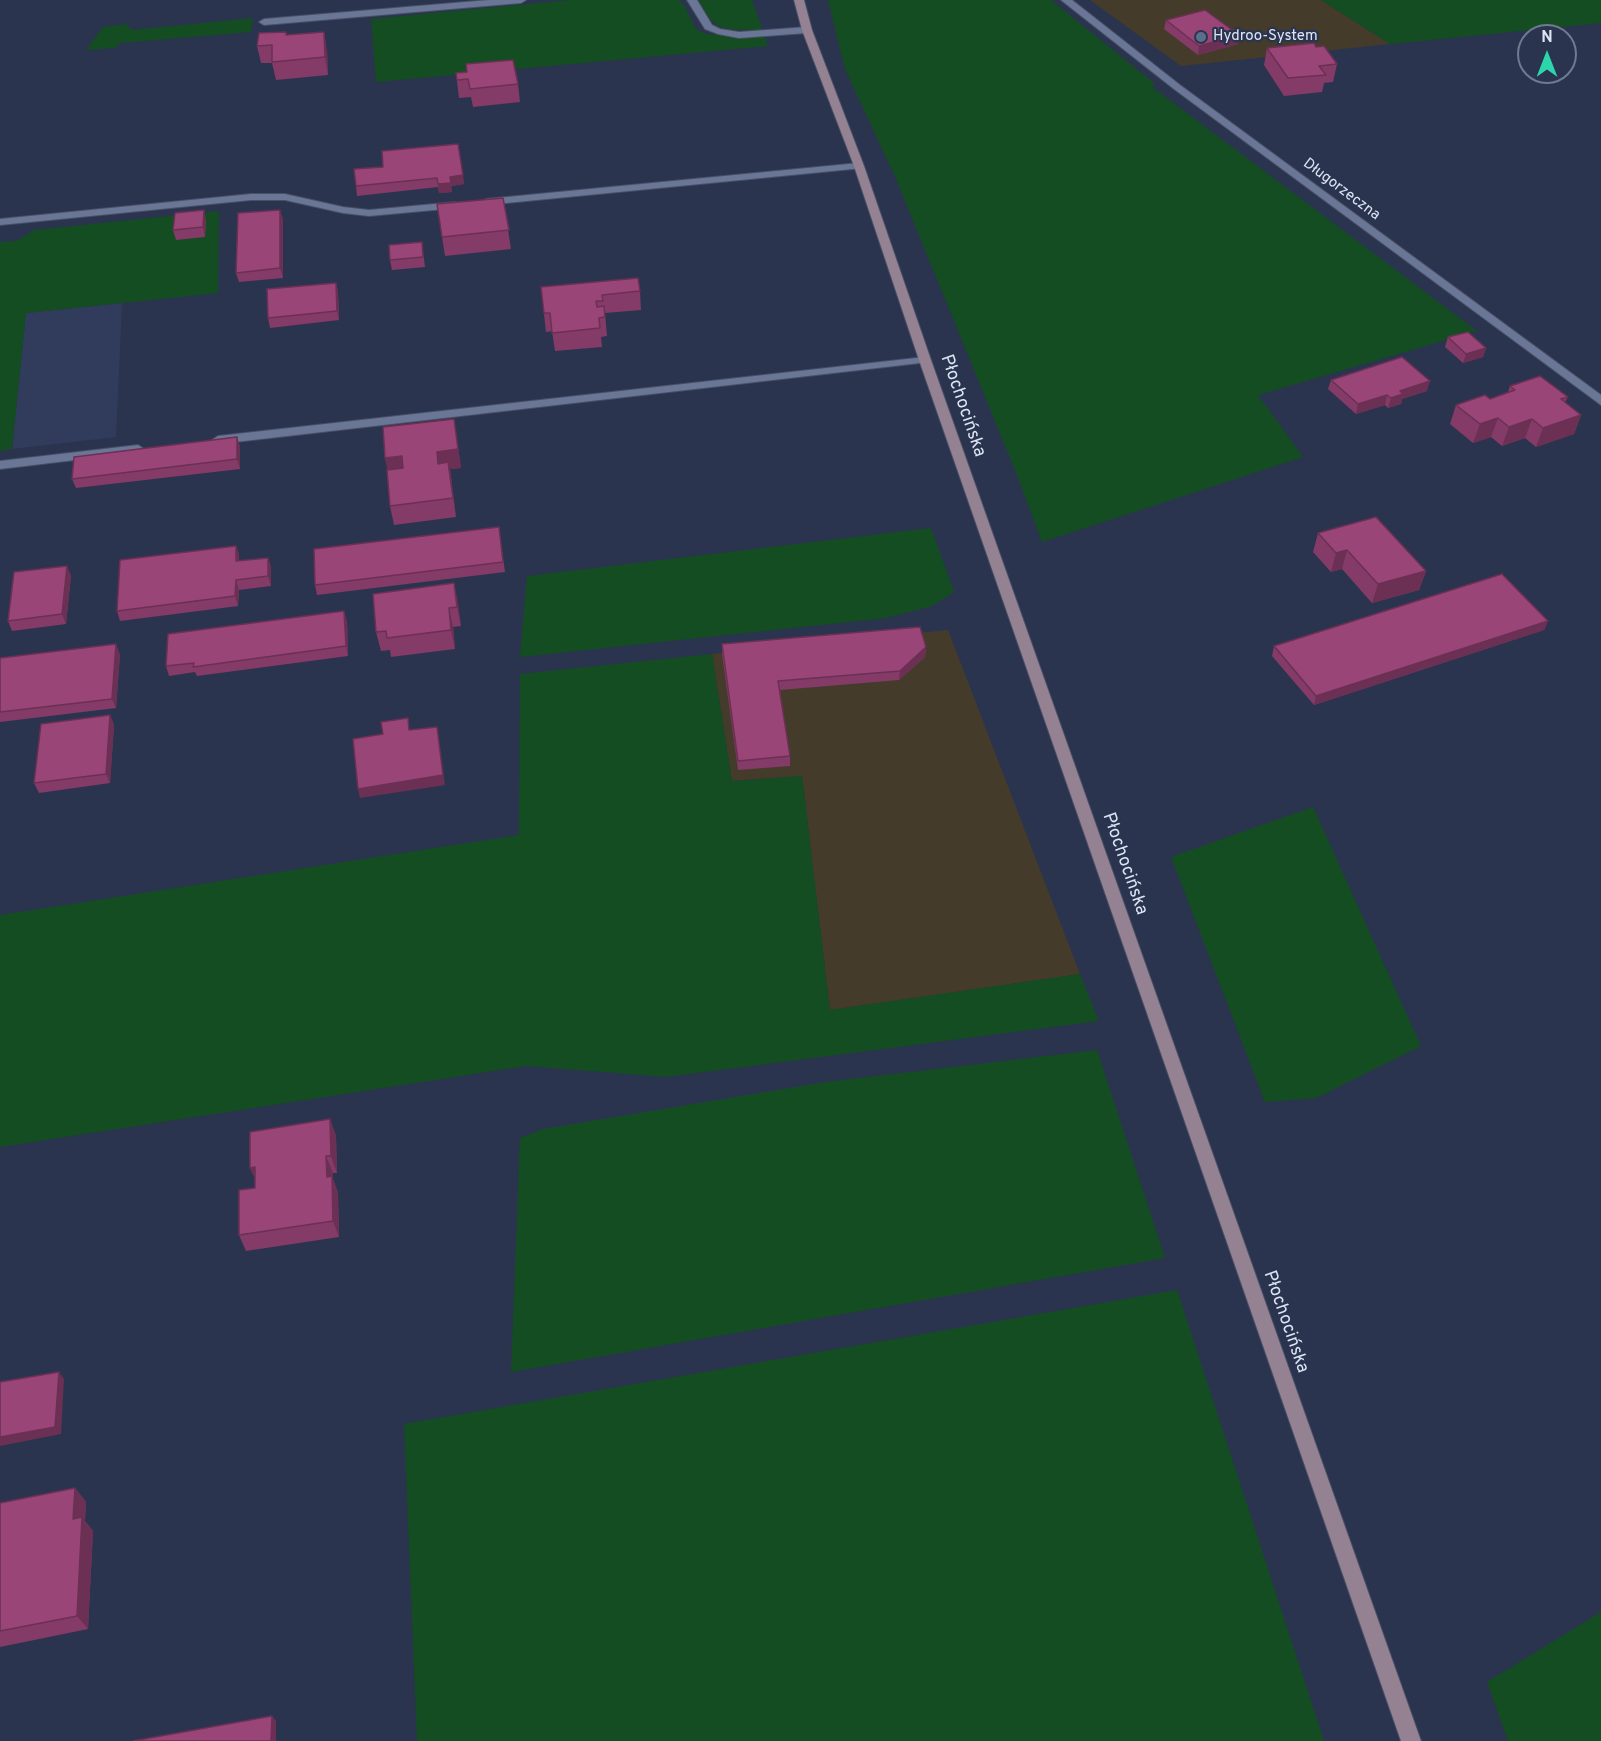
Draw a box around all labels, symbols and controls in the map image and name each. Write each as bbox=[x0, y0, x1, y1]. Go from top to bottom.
north arrow bbox=[1517, 24, 1577, 84]
place label: Hydroo-System bbox=[1213, 28, 1318, 46]
text: N bbox=[1541, 28, 1553, 48]
marker: Hydroo-System bbox=[1194, 30, 1208, 44]
street label: Długorzeczna bbox=[1299, 155, 1383, 225]
street label: Płochocińska bbox=[934, 352, 990, 460]
street label: Płochocińska bbox=[1096, 810, 1152, 918]
street label: Płochocińska bbox=[1257, 1268, 1313, 1376]

